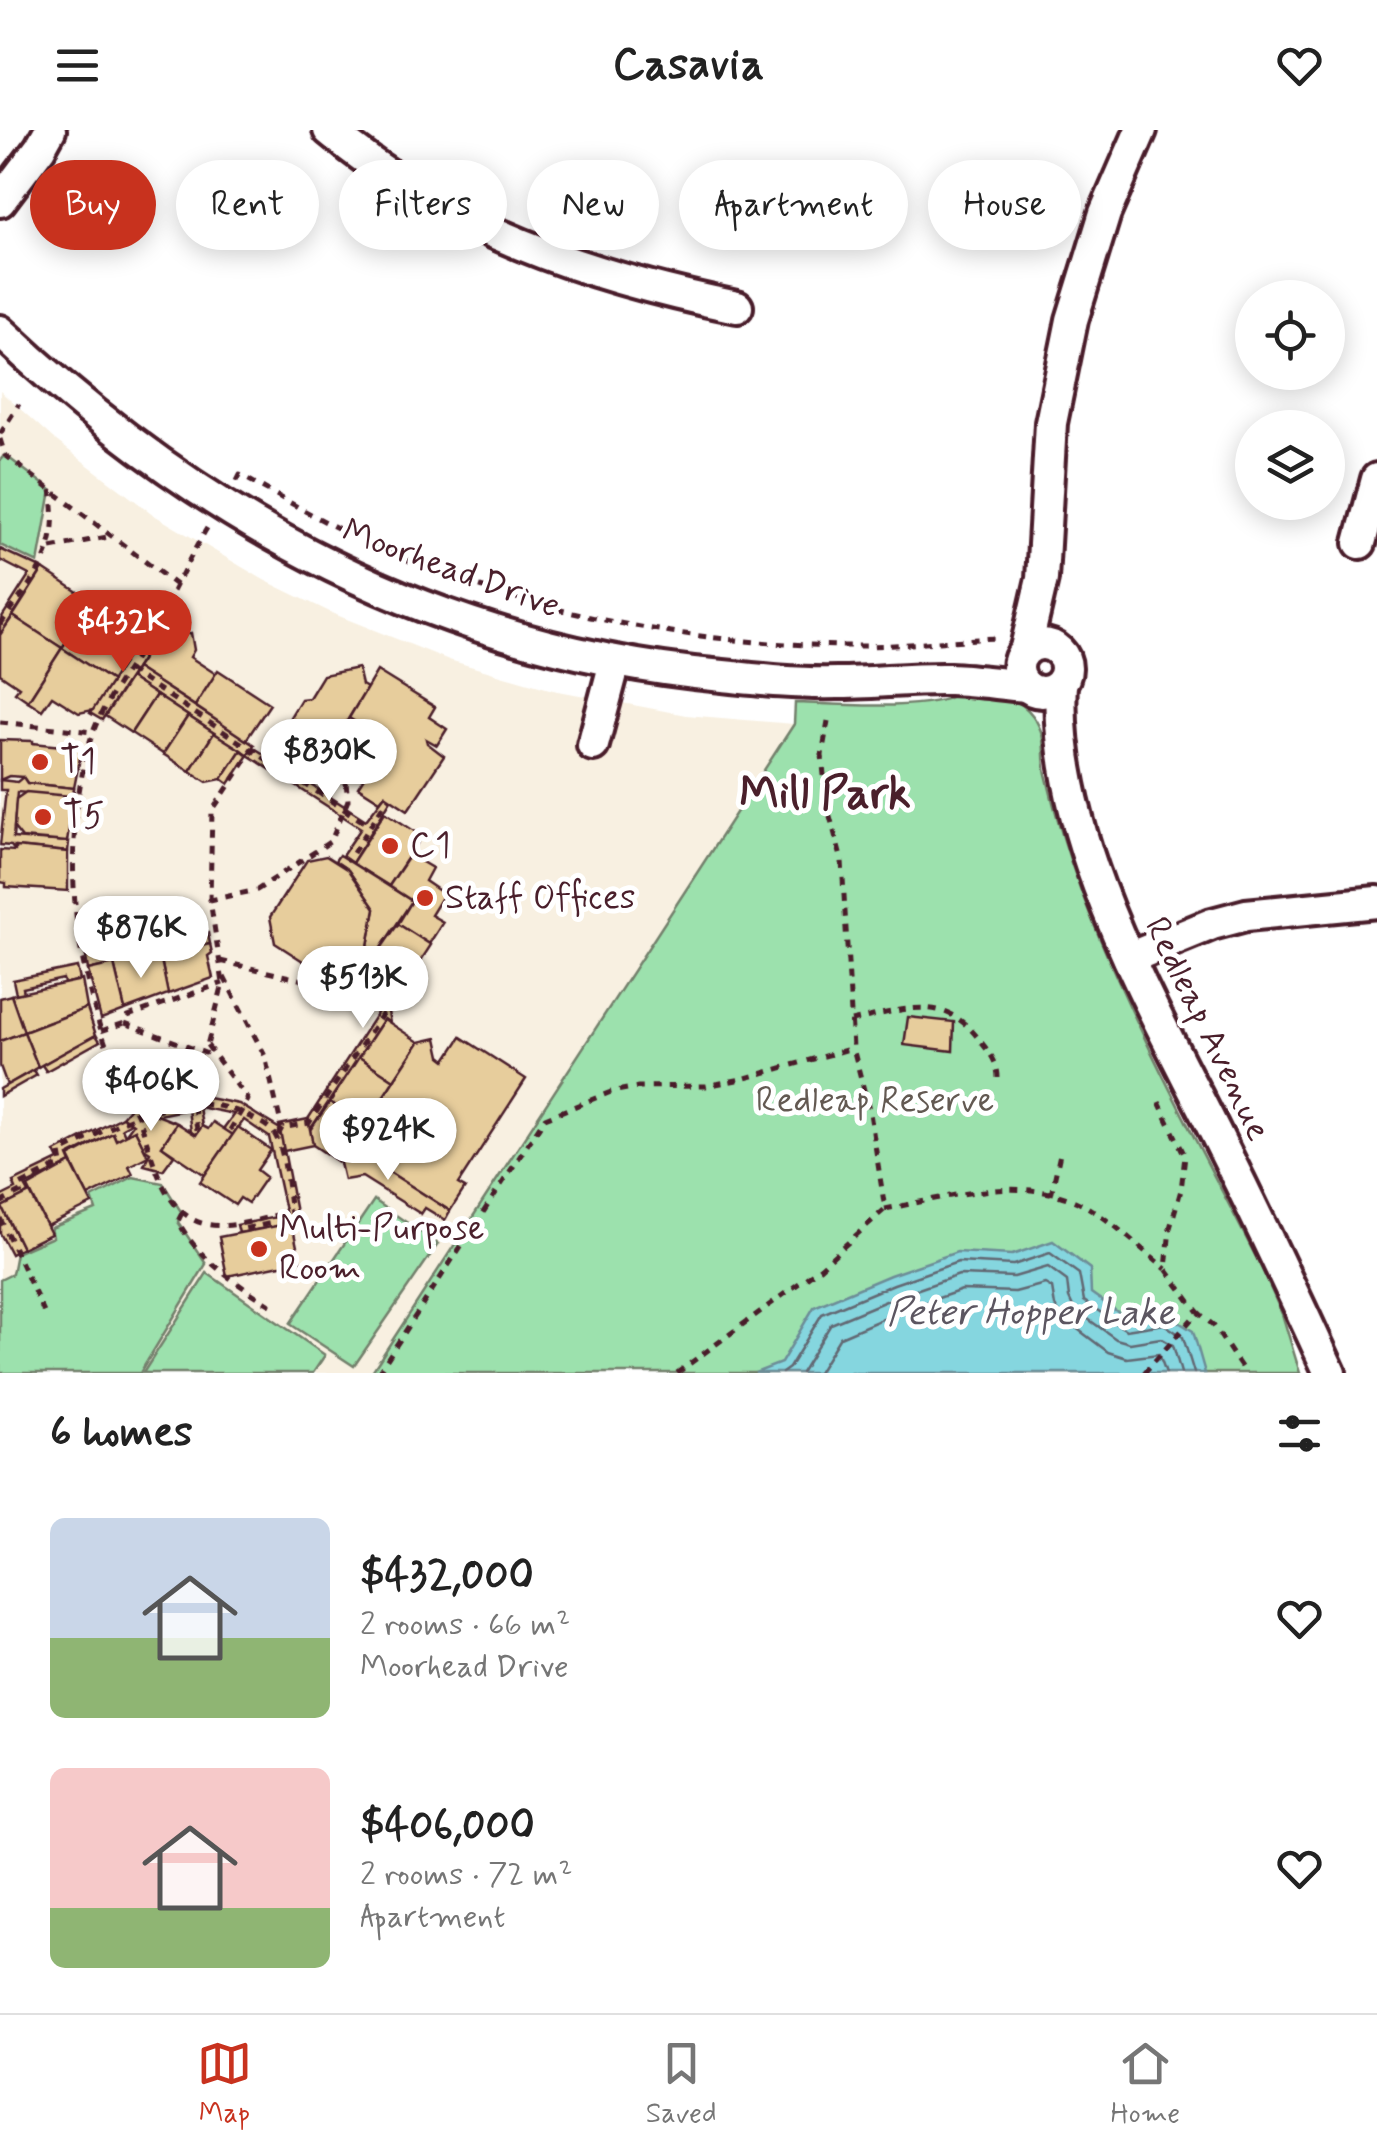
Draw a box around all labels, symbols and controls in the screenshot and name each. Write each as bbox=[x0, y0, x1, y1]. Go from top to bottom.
text: Casavia bbox=[613, 36, 764, 95]
icon: menu bbox=[50, 38, 105, 93]
icon: heart bbox=[1272, 38, 1327, 93]
chip: Buy bbox=[30, 160, 156, 250]
chip: Rent bbox=[176, 160, 319, 250]
chip: Filters bbox=[339, 160, 507, 250]
chip: New bbox=[527, 160, 659, 250]
chip: Apartment bbox=[679, 160, 908, 250]
chip: House bbox=[928, 160, 1081, 250]
map controls bbox=[1235, 280, 1345, 520]
button: locate bbox=[1235, 280, 1345, 390]
button: layers bbox=[1235, 410, 1345, 520]
street label: Moorhead Drive bbox=[336, 508, 566, 630]
pin: $432K bbox=[53, 590, 193, 675]
text: $432K bbox=[77, 601, 169, 643]
pin: $830K bbox=[259, 719, 399, 804]
text: $830K bbox=[283, 730, 375, 772]
place label: T1 bbox=[60, 739, 96, 785]
marker: T1 bbox=[29, 751, 51, 773]
district label: Mill Park bbox=[739, 765, 911, 824]
place label: T5 bbox=[63, 794, 104, 840]
marker: T5 bbox=[32, 806, 54, 828]
place label: C1 bbox=[410, 823, 451, 869]
marker: C1 bbox=[379, 835, 401, 857]
place label: Staff Offices bbox=[445, 875, 635, 921]
marker: Staff Offices bbox=[414, 887, 436, 909]
pin: $876K bbox=[71, 896, 211, 981]
text: $876K bbox=[96, 907, 186, 949]
street label: Redleap Avenue bbox=[1133, 910, 1281, 1148]
pin: $513K bbox=[293, 946, 433, 1031]
text: $513K bbox=[319, 957, 407, 999]
pin: $406K bbox=[81, 1049, 221, 1134]
text: $406K bbox=[104, 1060, 198, 1102]
park label: Redleap Reserve bbox=[756, 1078, 994, 1124]
pin: $924K bbox=[318, 1098, 458, 1183]
text: $924K bbox=[342, 1109, 434, 1151]
place label: Multi-Purpose Room bbox=[279, 1206, 485, 1292]
marker: Multi-Purpose Room bbox=[248, 1238, 270, 1260]
water label: Peter Hopper Lake bbox=[887, 1289, 1176, 1338]
text: 6 homes bbox=[50, 1406, 193, 1461]
icon: filters bbox=[1272, 1406, 1327, 1461]
text: $432,000 bbox=[360, 1549, 534, 1604]
icon: home bbox=[130, 1558, 250, 1678]
icon: heart bbox=[1272, 1591, 1327, 1646]
text: 2 rooms · 66 m² bbox=[360, 1604, 570, 1646]
text: Moorhead Drive bbox=[360, 1646, 569, 1688]
text: $406,000 bbox=[360, 1799, 535, 1854]
icon: home bbox=[130, 1808, 250, 1928]
icon: heart bbox=[1272, 1841, 1327, 1896]
text: 2 rooms · 72 m² bbox=[360, 1854, 573, 1896]
text: Apartment bbox=[360, 1896, 505, 1938]
tab: Map bbox=[197, 2036, 252, 2133]
tab: Saved bbox=[646, 2036, 717, 2133]
tab: Home bbox=[1110, 2036, 1180, 2133]

